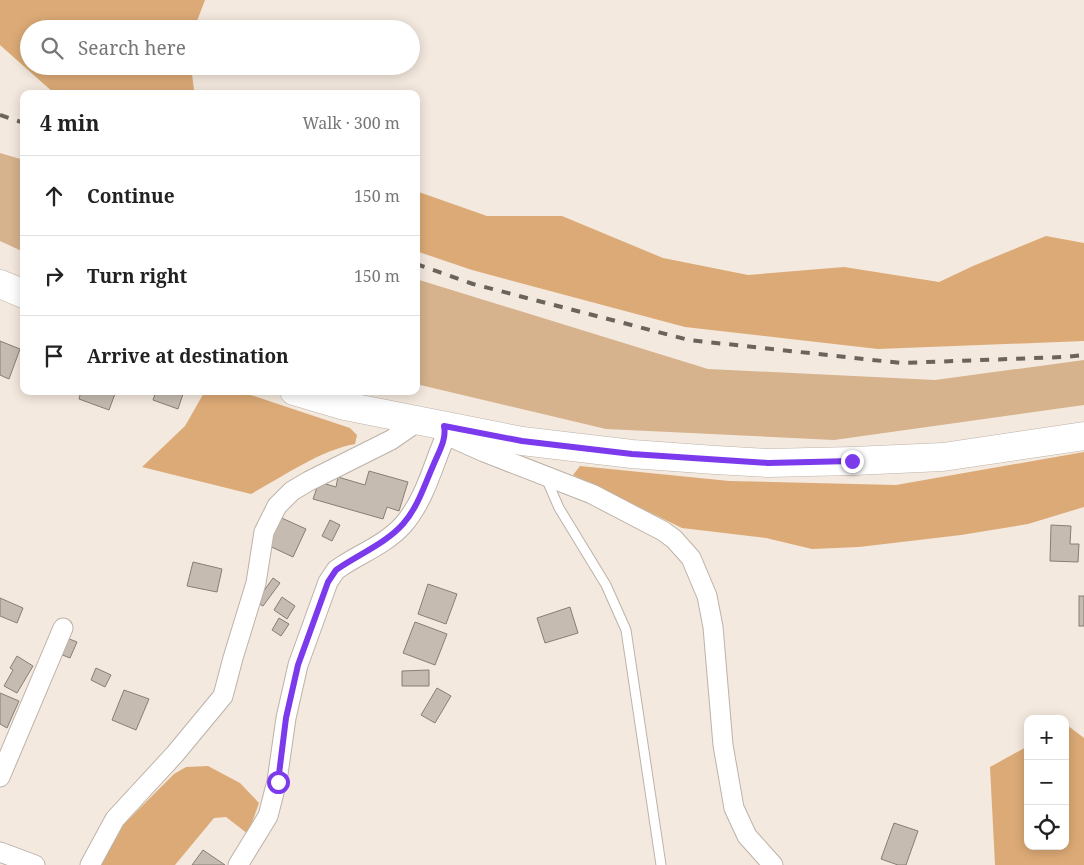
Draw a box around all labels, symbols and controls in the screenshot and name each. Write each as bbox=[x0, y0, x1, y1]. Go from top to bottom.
search box bbox=[20, 20, 420, 75]
icon: search bbox=[38, 34, 66, 62]
text: Search here bbox=[78, 35, 186, 61]
text: 4 min bbox=[40, 109, 99, 137]
text: Walk · 300 m bbox=[303, 112, 400, 134]
icon: ahead bbox=[40, 182, 68, 210]
text: Continue bbox=[87, 183, 175, 209]
text: 150 m bbox=[354, 185, 400, 207]
icon: right bbox=[40, 262, 68, 290]
text: Turn right bbox=[87, 263, 187, 289]
text: 150 m bbox=[354, 265, 400, 287]
icon: arrive bbox=[40, 342, 68, 370]
text: Arrive at destination bbox=[87, 343, 289, 369]
route end bbox=[841, 450, 864, 473]
map controls bbox=[1024, 715, 1069, 850]
button: + bbox=[1024, 715, 1069, 760]
button: − bbox=[1024, 760, 1069, 805]
route start bbox=[267, 771, 290, 794]
button: locate bbox=[1024, 805, 1069, 850]

